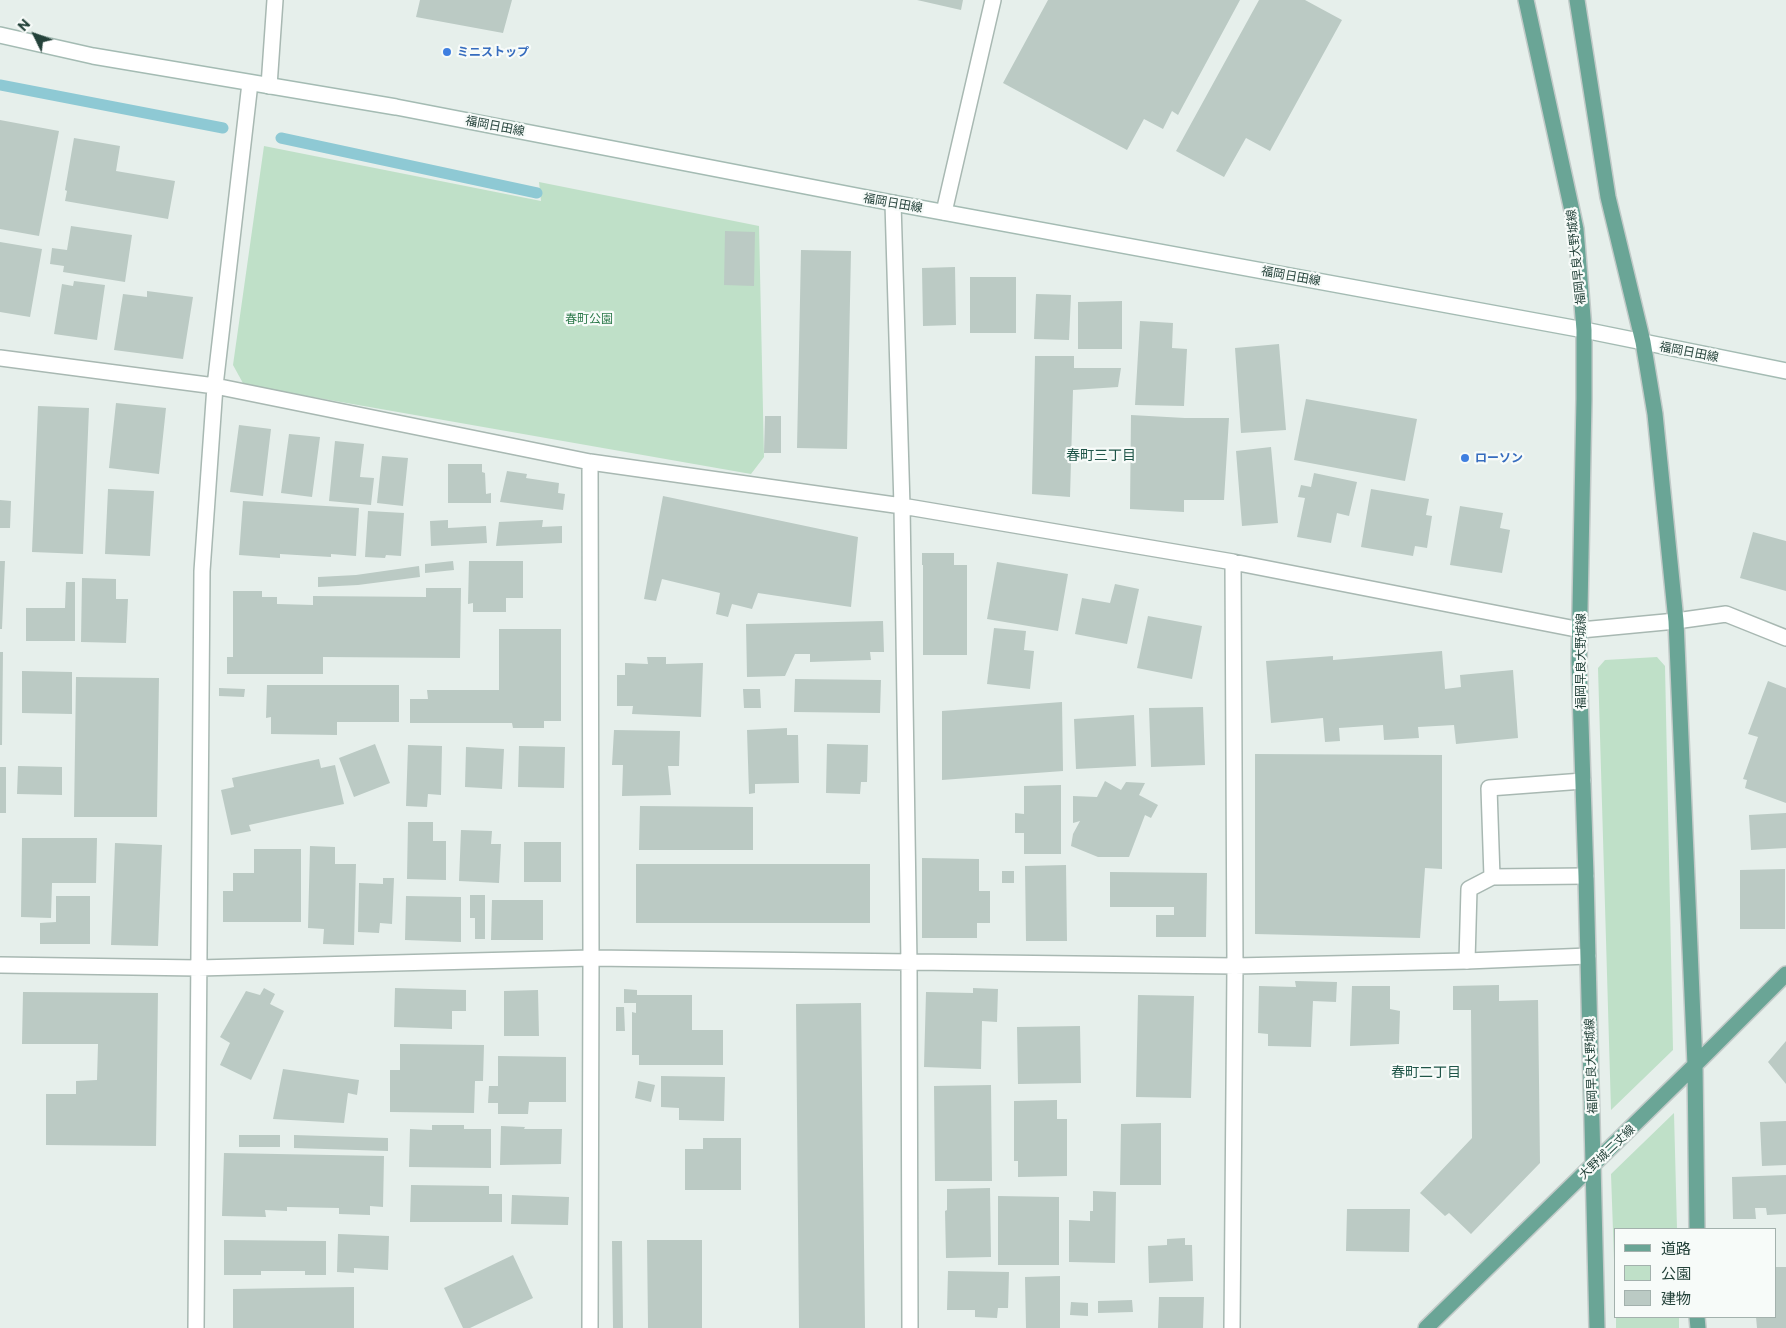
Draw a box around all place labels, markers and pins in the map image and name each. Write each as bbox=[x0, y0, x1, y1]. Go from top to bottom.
place label: ミニストップ bbox=[457, 45, 529, 59]
marker: ミニストップ bbox=[441, 46, 453, 58]
place label: ローソン bbox=[1475, 451, 1523, 465]
marker: ローソン bbox=[1459, 452, 1471, 464]

